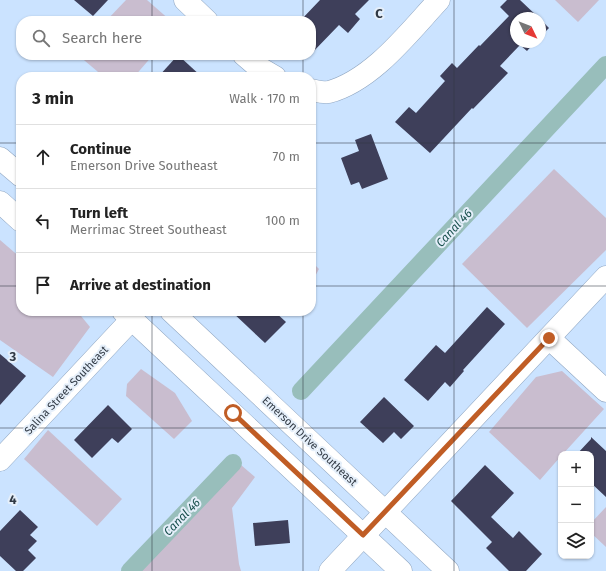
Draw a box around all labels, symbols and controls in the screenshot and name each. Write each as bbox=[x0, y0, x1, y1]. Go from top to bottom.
text: C bbox=[375, 6, 383, 21]
north arrow bbox=[510, 12, 546, 48]
search box bbox=[16, 16, 316, 60]
icon: search bbox=[30, 27, 52, 49]
text: Search here bbox=[62, 29, 142, 47]
text: 3 min bbox=[32, 88, 74, 109]
text: Walk · 170 m bbox=[229, 91, 300, 106]
text: Continue bbox=[70, 140, 131, 158]
icon: ahead bbox=[32, 146, 54, 168]
text: 70 m bbox=[273, 149, 300, 164]
text: Emerson Drive Southeast bbox=[70, 158, 218, 173]
text: Turn left bbox=[70, 204, 128, 222]
water label: Canal 46 bbox=[433, 206, 475, 250]
icon: left bbox=[32, 210, 54, 232]
text: 100 m bbox=[265, 213, 300, 228]
text: Merrimac Street Southeast bbox=[70, 222, 227, 237]
icon: arrive bbox=[32, 274, 54, 296]
text: Arrive at destination bbox=[70, 276, 211, 294]
route end bbox=[540, 329, 558, 347]
street label: Salina Street Southeast bbox=[22, 343, 111, 437]
text: 3 bbox=[9, 349, 17, 364]
street label: Emerson Drive Southeast bbox=[260, 394, 360, 489]
route start bbox=[224, 404, 242, 422]
map controls bbox=[558, 451, 594, 559]
button: + bbox=[558, 451, 594, 487]
button: − bbox=[558, 487, 594, 523]
text: 4 bbox=[9, 492, 17, 507]
water label: Canal 46 bbox=[161, 496, 203, 538]
button: layers bbox=[558, 523, 594, 559]

